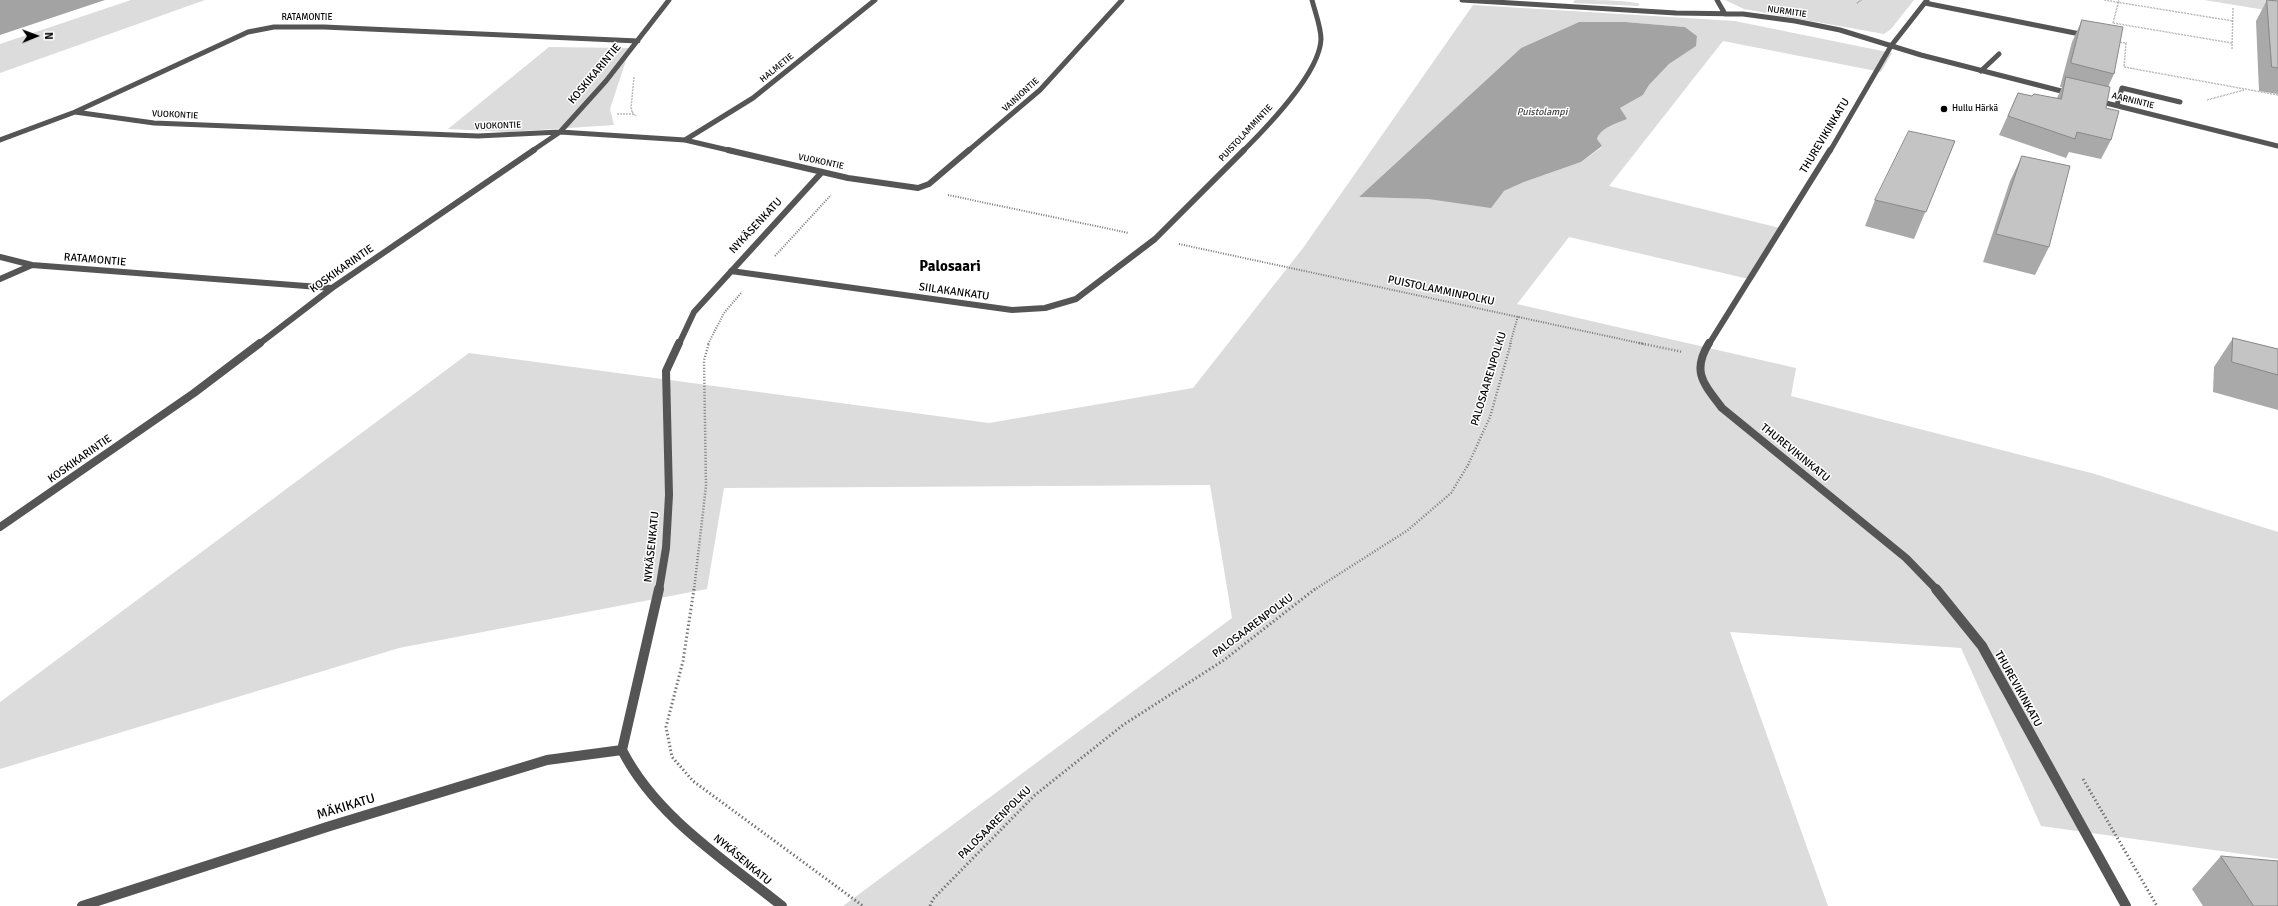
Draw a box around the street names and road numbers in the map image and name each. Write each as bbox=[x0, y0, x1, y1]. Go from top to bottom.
street label: NURMITIE bbox=[1767, 4, 1807, 20]
street label: RATAMONTIE bbox=[281, 13, 333, 23]
street label: KOSKIKARINTIE bbox=[566, 41, 624, 107]
street label: HALMETIE bbox=[758, 51, 796, 85]
street label: VAINIONTIE bbox=[1000, 76, 1042, 114]
street label: AARNINTIE bbox=[2111, 91, 2155, 111]
street label: THUREVIKINKATU bbox=[1797, 96, 1853, 176]
street label: PUISTOLAMMINTIE bbox=[1217, 102, 1275, 164]
street label: VUOKONTIE bbox=[151, 108, 199, 122]
street label: VUOKONTIE bbox=[475, 120, 521, 132]
street label: VUOKONTIE bbox=[797, 152, 845, 172]
street label: NYKÄSENKATU bbox=[727, 195, 785, 257]
street label: KOSKIKARINTIE bbox=[307, 242, 377, 296]
street label: RATAMONTIE bbox=[63, 251, 127, 269]
street label: PUISTOLAMMINPOLKU bbox=[1386, 273, 1496, 309]
street label: SIILAKANKATU bbox=[918, 281, 990, 303]
street label: PALOSAARENPOLKU bbox=[1468, 330, 1510, 428]
street label: THUREVIKINKATU bbox=[1758, 421, 1832, 485]
street label: KOSKIKARINTIE bbox=[45, 432, 115, 486]
street label: NYKÄSENKATU bbox=[642, 511, 662, 583]
street label: PALOSAARENPOLKU bbox=[1210, 591, 1296, 661]
street label: THUREVIKINKATU bbox=[1992, 649, 2044, 729]
street label: PALOSAARENPOLKU bbox=[956, 784, 1034, 862]
street label: MÄKIKATU bbox=[315, 791, 377, 823]
street label: NYKÄSENKATU bbox=[710, 832, 774, 888]

